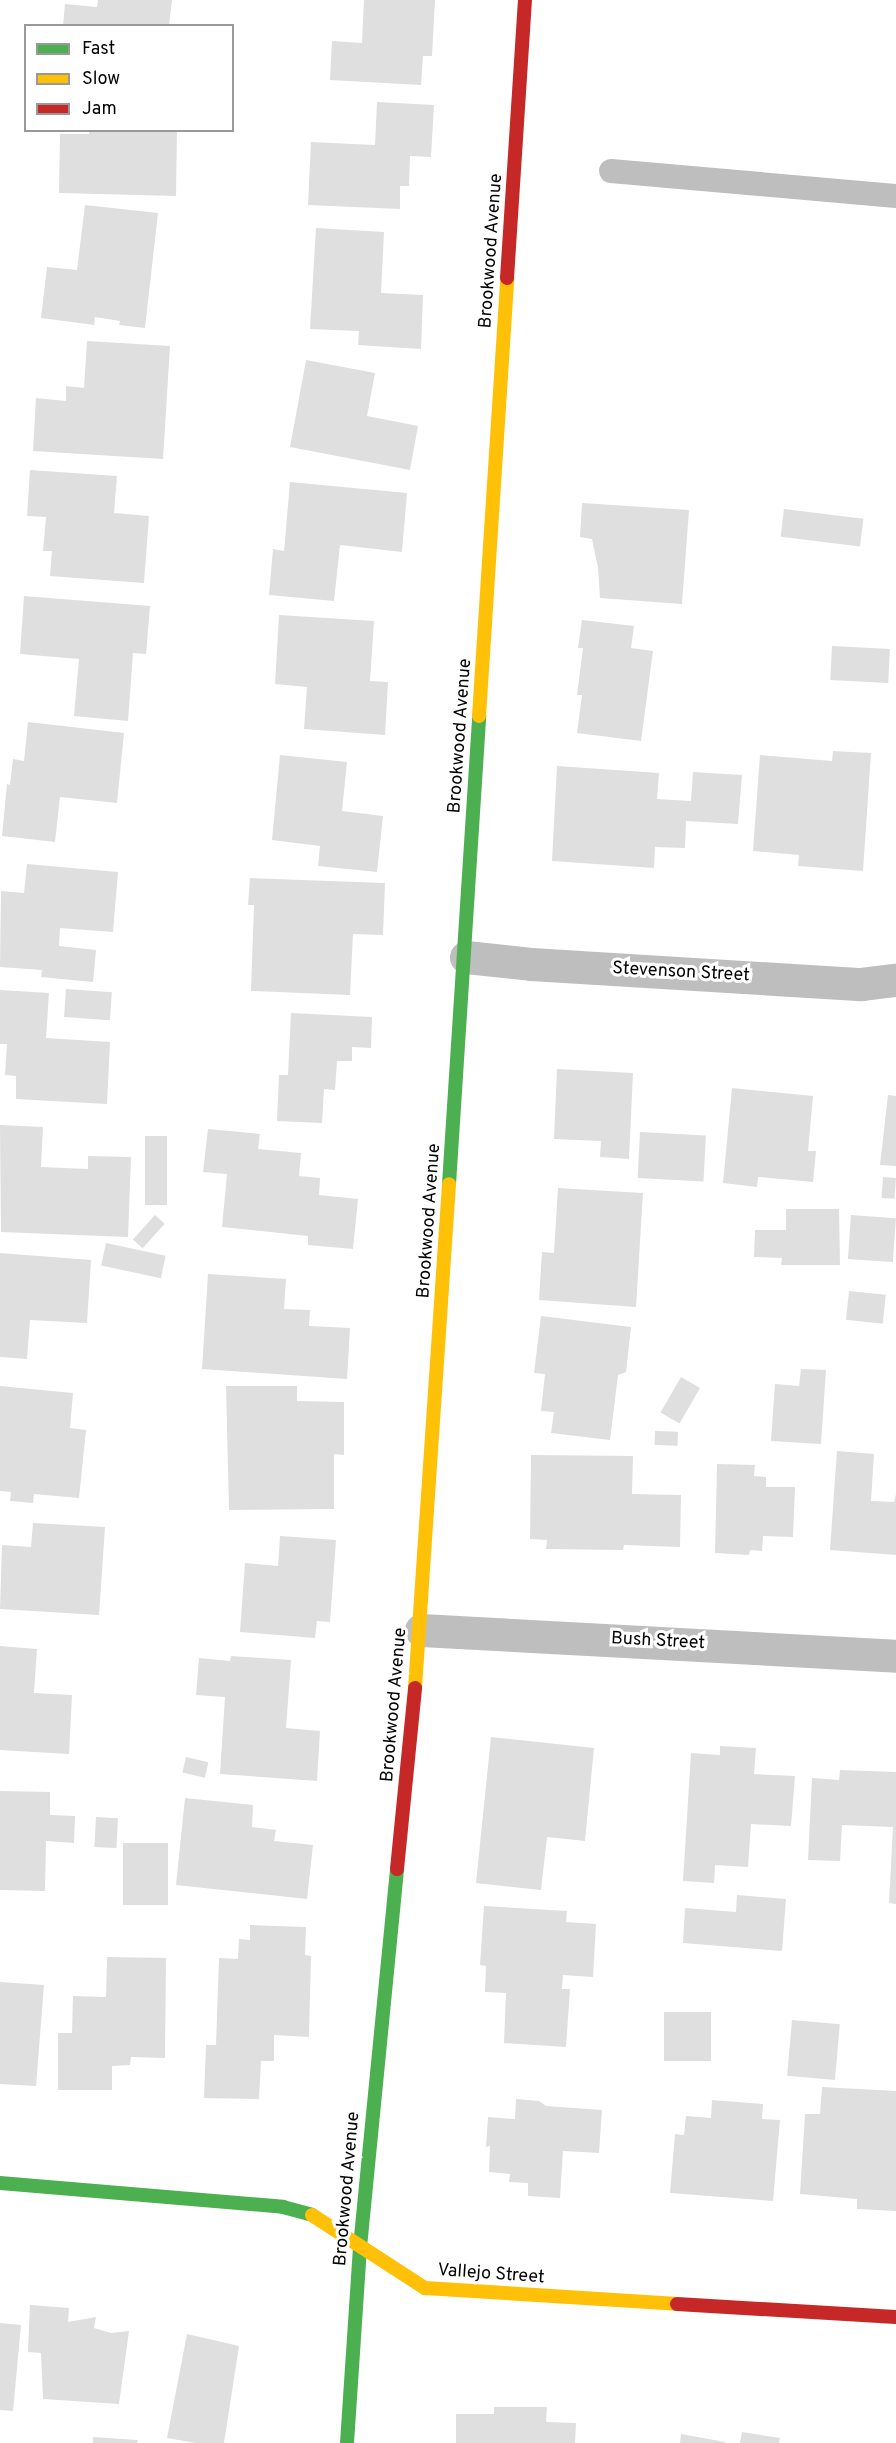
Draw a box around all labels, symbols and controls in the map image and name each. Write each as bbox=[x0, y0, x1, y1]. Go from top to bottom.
legend bbox=[24, 24, 234, 132]
text: Fast bbox=[82, 38, 115, 61]
text: Slow bbox=[82, 68, 120, 91]
text: Jam bbox=[82, 98, 117, 121]
street label: Brookwood Avenue bbox=[476, 172, 508, 330]
street label: Brookwood Avenue bbox=[445, 657, 477, 815]
street label: Stevenson Street bbox=[612, 959, 750, 987]
street label: Brookwood Avenue bbox=[414, 1142, 446, 1300]
street label: Brookwood Avenue bbox=[377, 1626, 413, 1784]
street label: Bush Street bbox=[610, 1629, 706, 1655]
street label: Brookwood Avenue bbox=[330, 2110, 366, 2268]
street label: Vallejo Street bbox=[437, 2260, 545, 2290]

